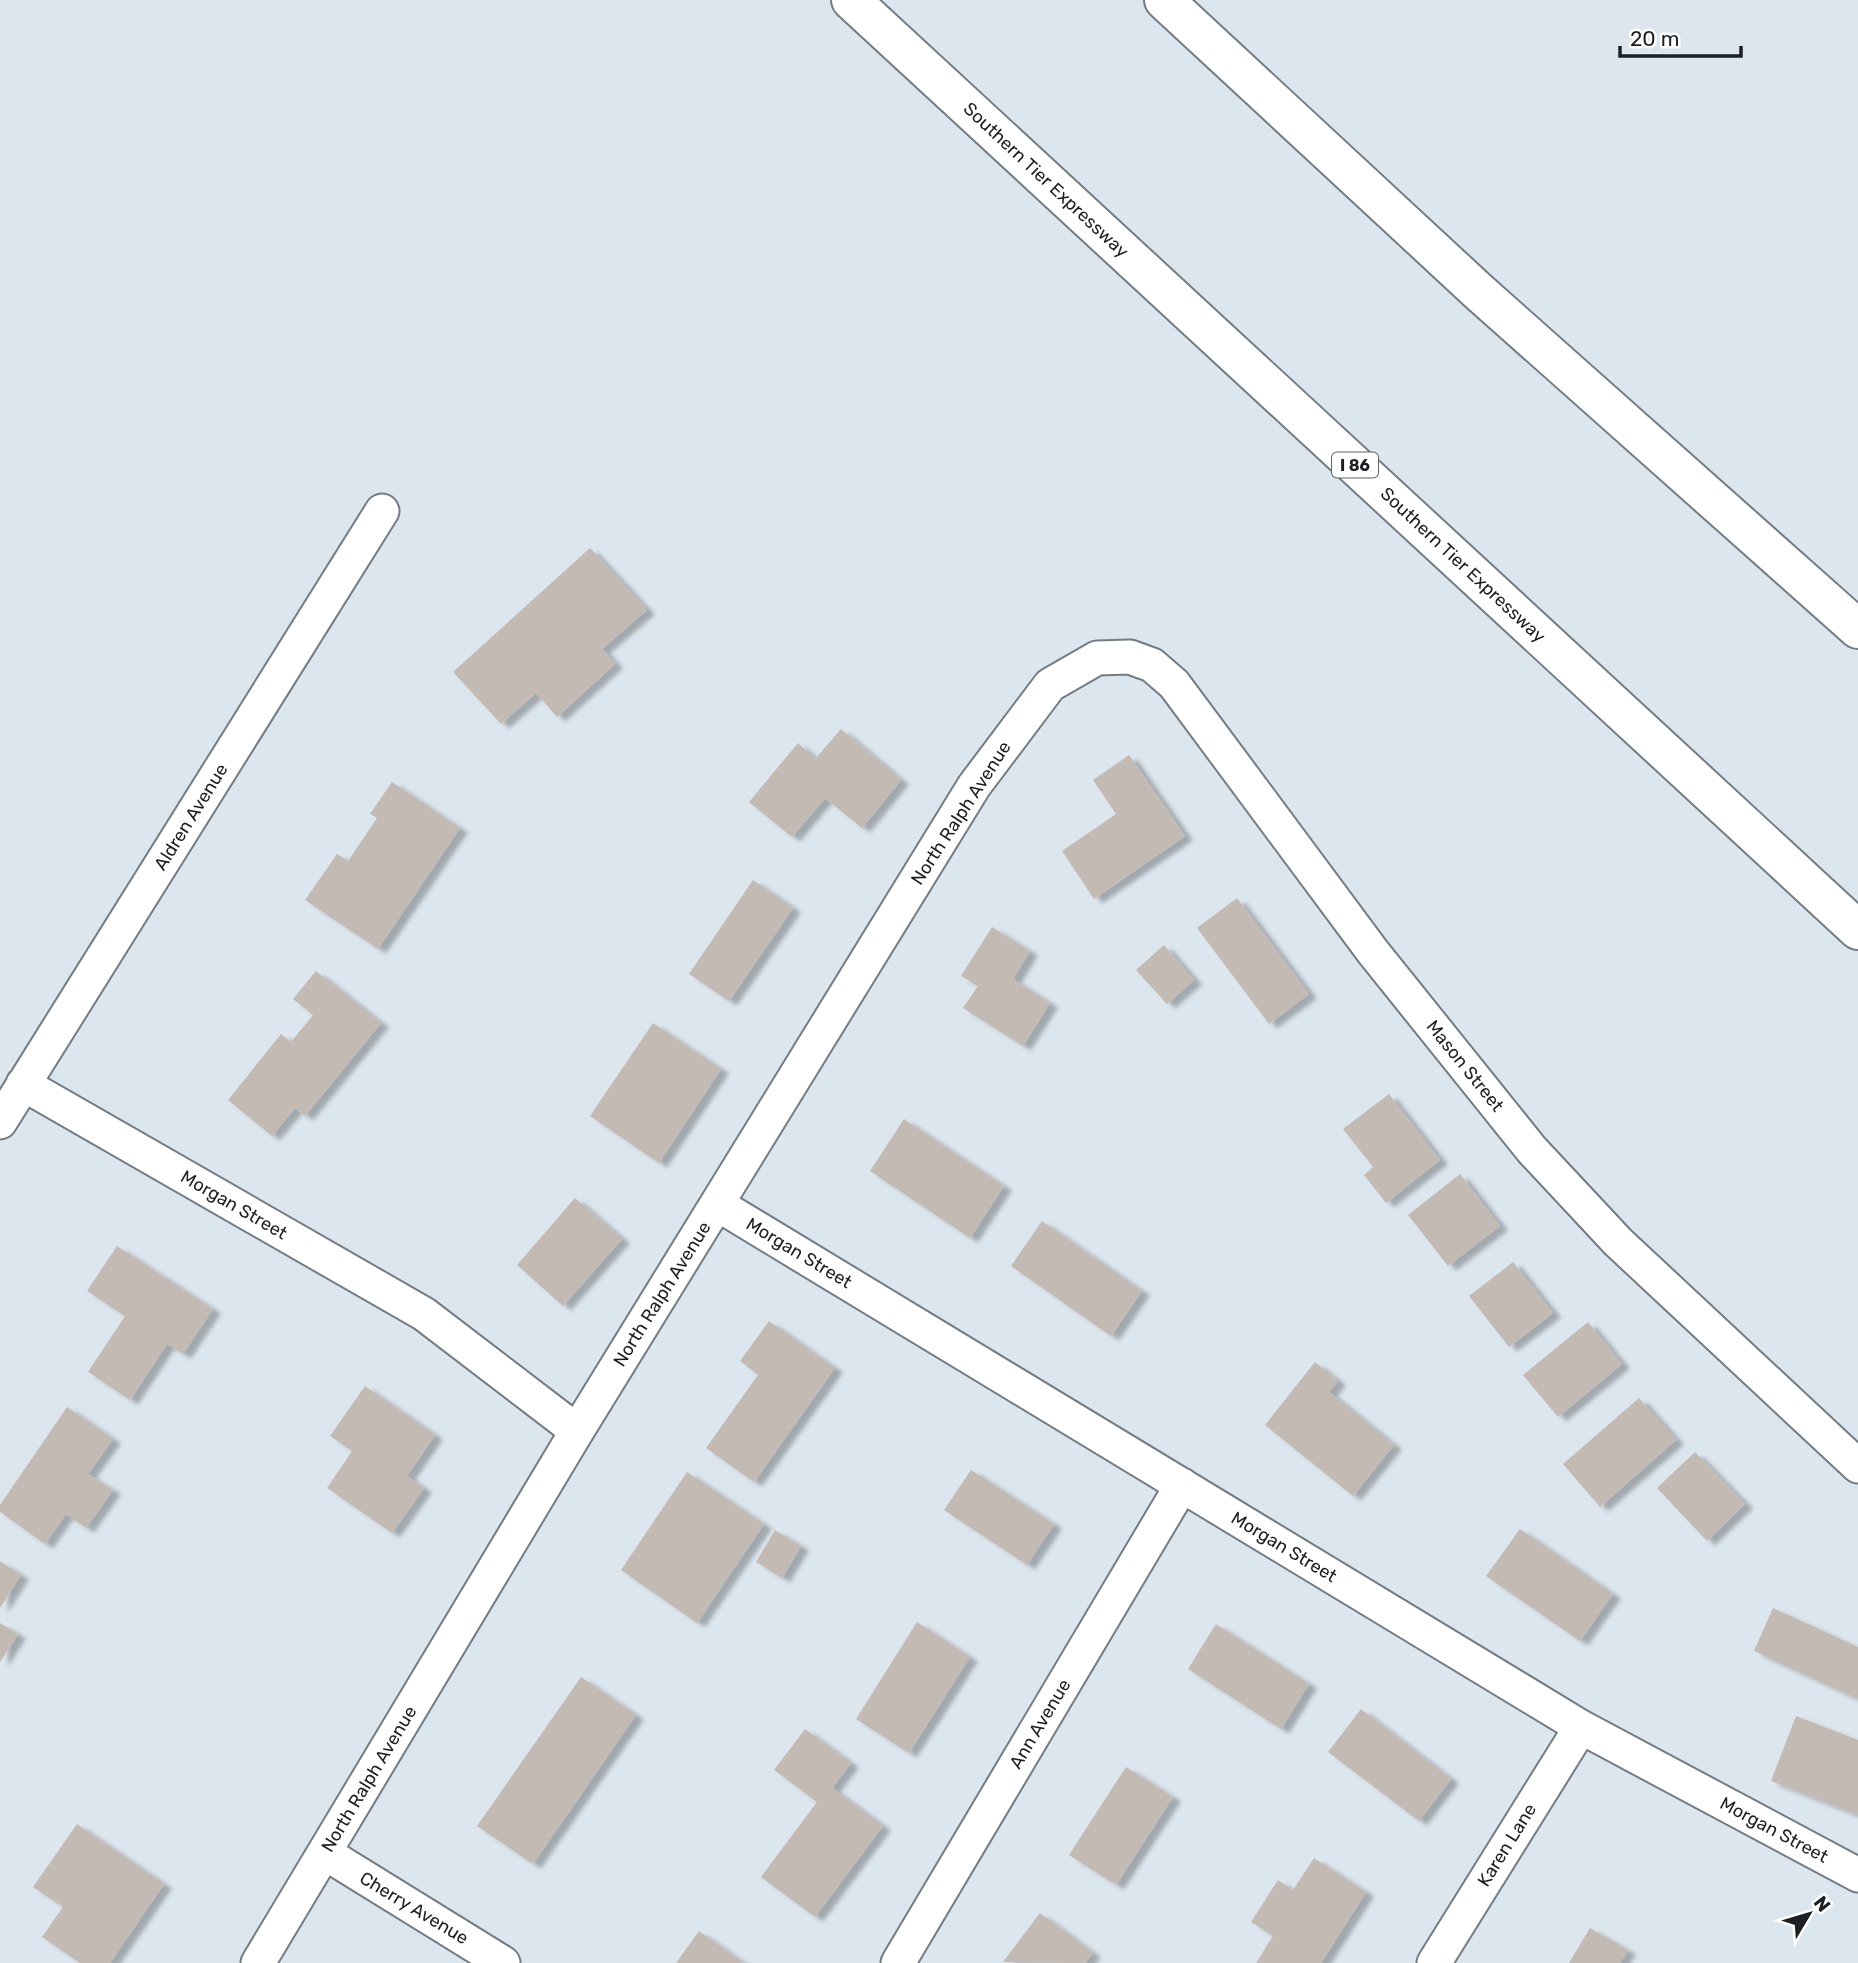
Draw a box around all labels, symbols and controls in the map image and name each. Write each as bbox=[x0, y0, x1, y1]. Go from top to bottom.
scale bar bbox=[1620, 14, 1741, 58]
text: 20 m bbox=[1630, 26, 1679, 51]
street label: Southern Tier Expressway bbox=[959, 98, 1133, 262]
road number: I 86 bbox=[1332, 452, 1378, 478]
street label: Southern Tier Expressway bbox=[1376, 483, 1550, 647]
street label: North Ralph Avenue bbox=[906, 737, 1016, 889]
street label: Aldren Avenue bbox=[149, 760, 233, 874]
street label: Mason Street bbox=[1421, 1016, 1509, 1116]
street label: Morgan Street bbox=[177, 1166, 291, 1244]
street label: Morgan Street bbox=[742, 1213, 856, 1293]
street label: North Ralph Avenue bbox=[608, 1217, 716, 1371]
street label: Morgan Street bbox=[1227, 1507, 1341, 1587]
street label: Ann Avenue bbox=[1005, 1675, 1075, 1773]
street label: North Ralph Avenue bbox=[317, 1702, 421, 1856]
street label: Morgan Street bbox=[1716, 1792, 1832, 1868]
street label: Karen Lane bbox=[1473, 1799, 1541, 1891]
street label: Cherry Avenue bbox=[356, 1867, 472, 1949]
north arrow bbox=[1774, 1879, 1844, 1949]
text: N bbox=[1809, 1891, 1835, 1916]

